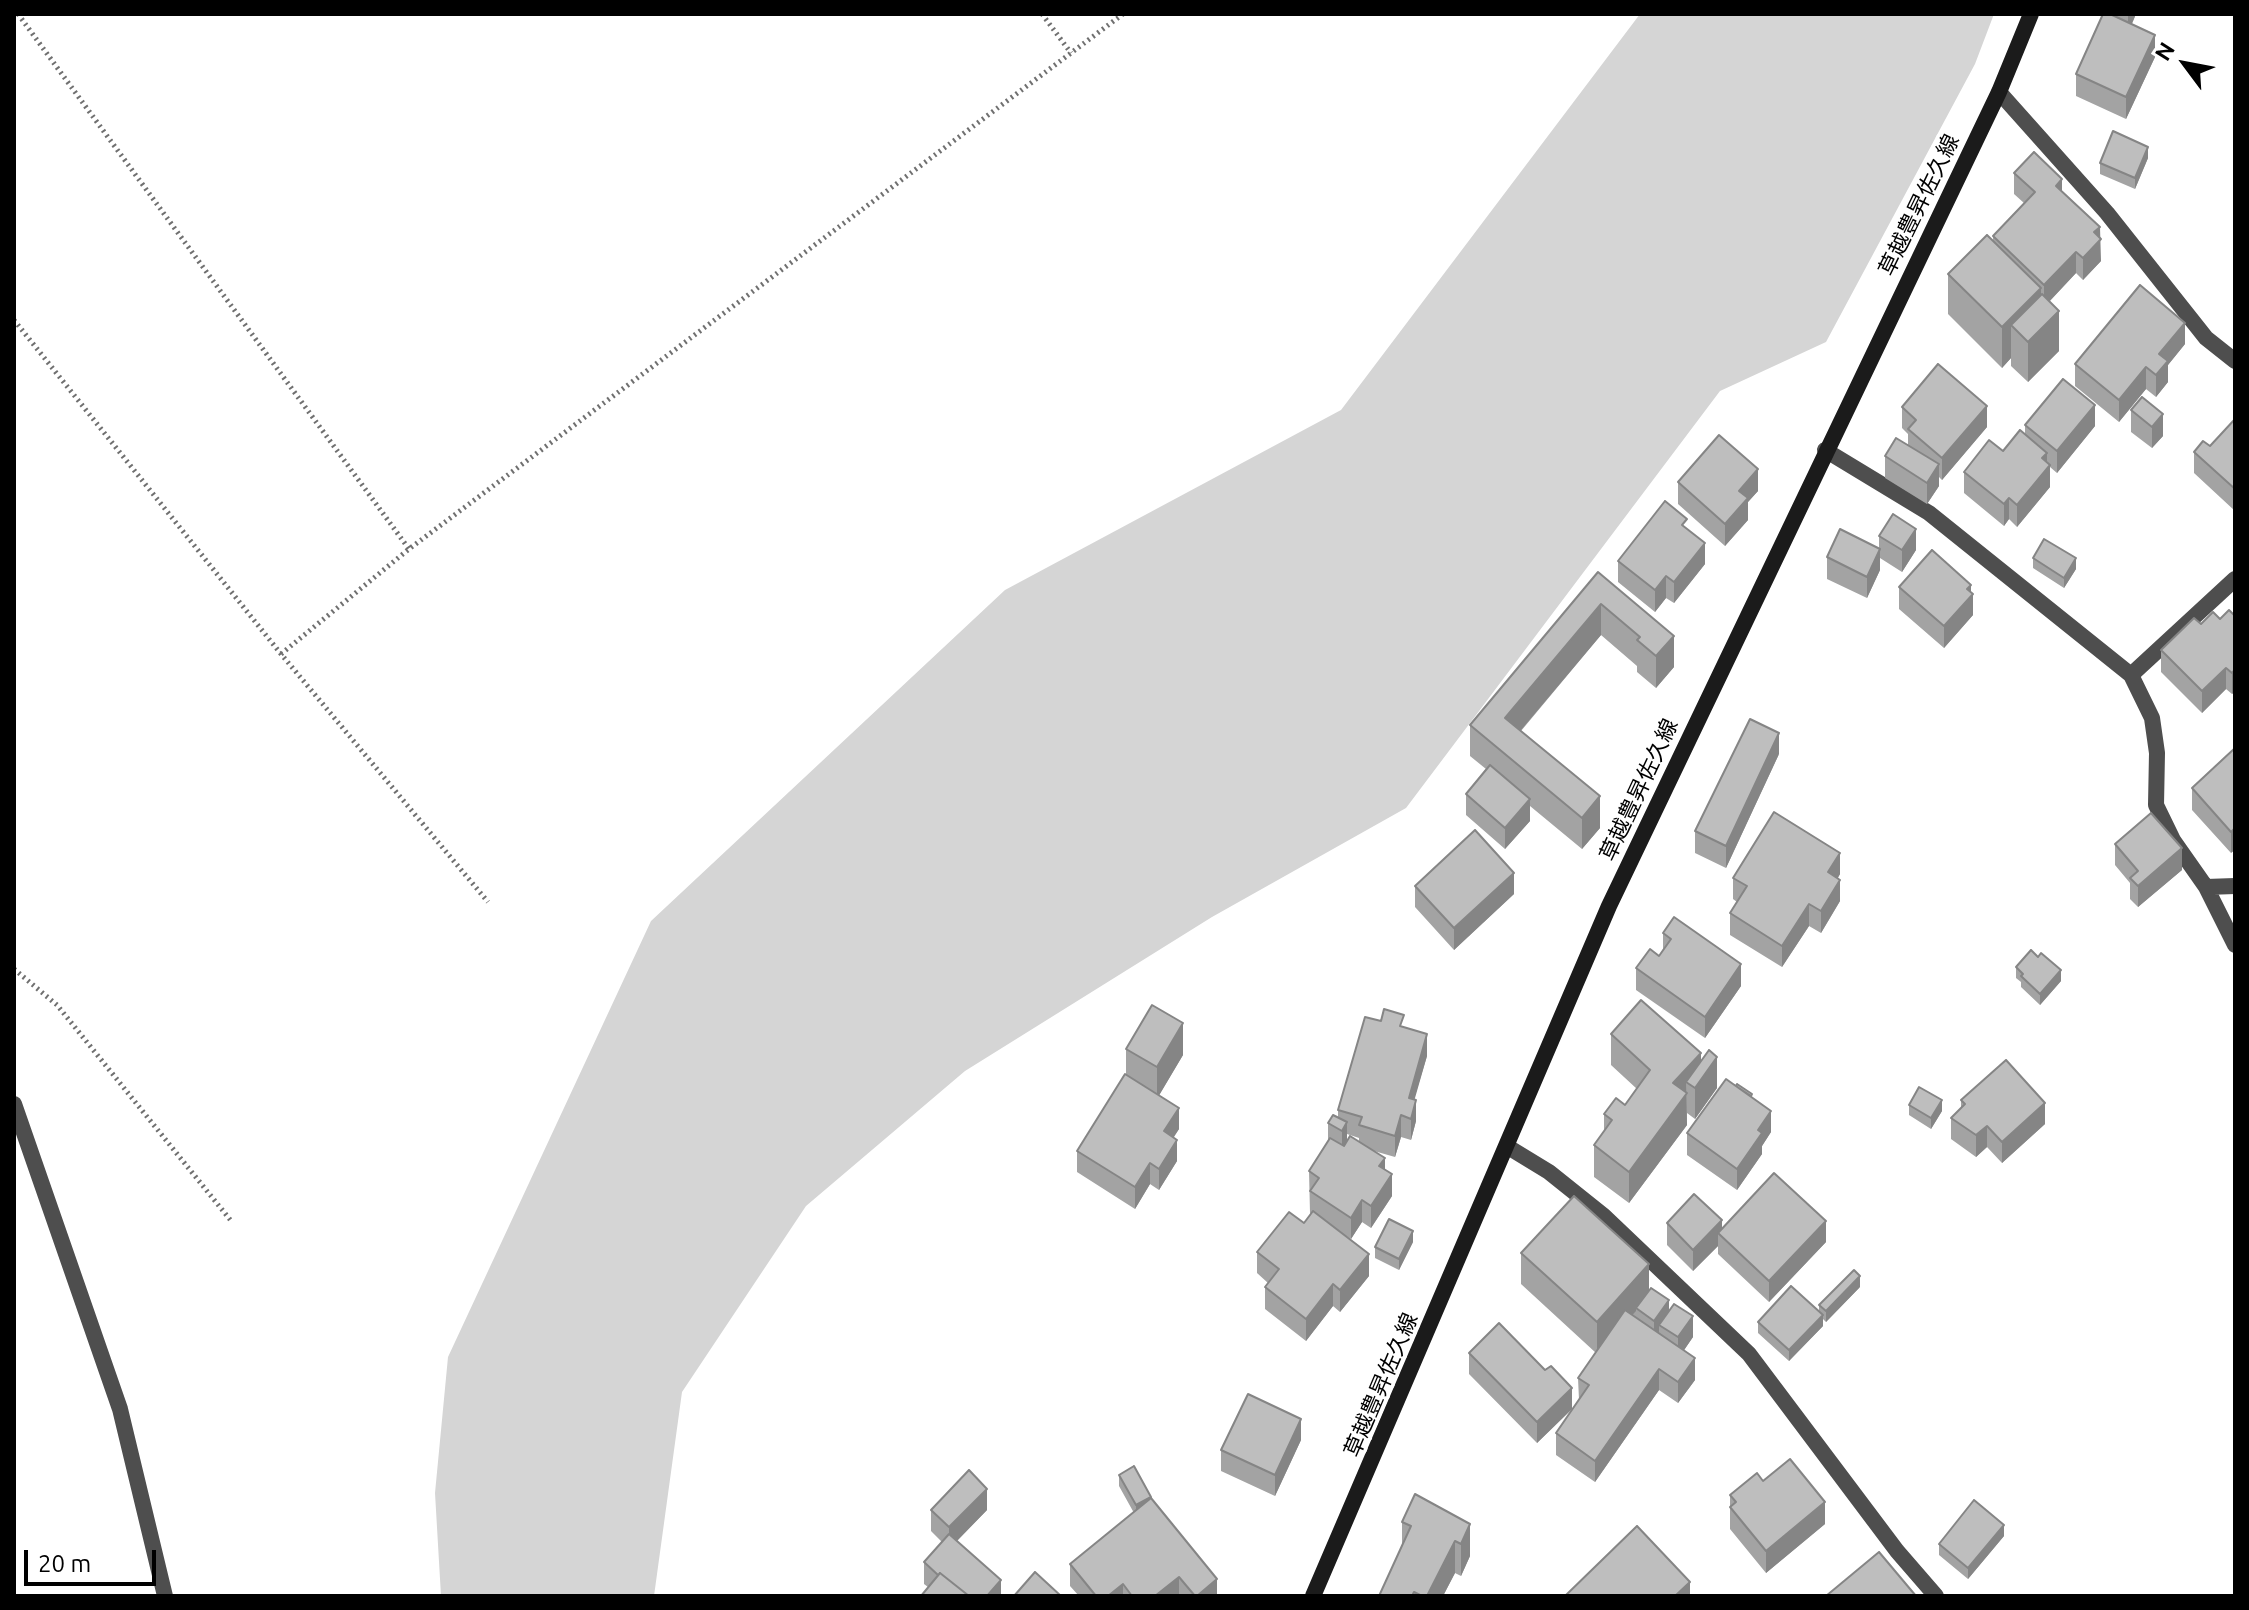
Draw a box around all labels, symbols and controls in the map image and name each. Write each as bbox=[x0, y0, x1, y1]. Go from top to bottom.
north arrow bbox=[2145, 24, 2225, 104]
text: N bbox=[2149, 37, 2179, 65]
street label: 草越豊昇佐久線 bbox=[1873, 130, 1965, 280]
street label: 草越豊昇佐久線 bbox=[1594, 715, 1684, 865]
street label: 草越豊昇佐久線 bbox=[1339, 1309, 1423, 1461]
scale bar bbox=[28, 1534, 160, 1584]
text: 20 m bbox=[38, 1550, 91, 1577]

